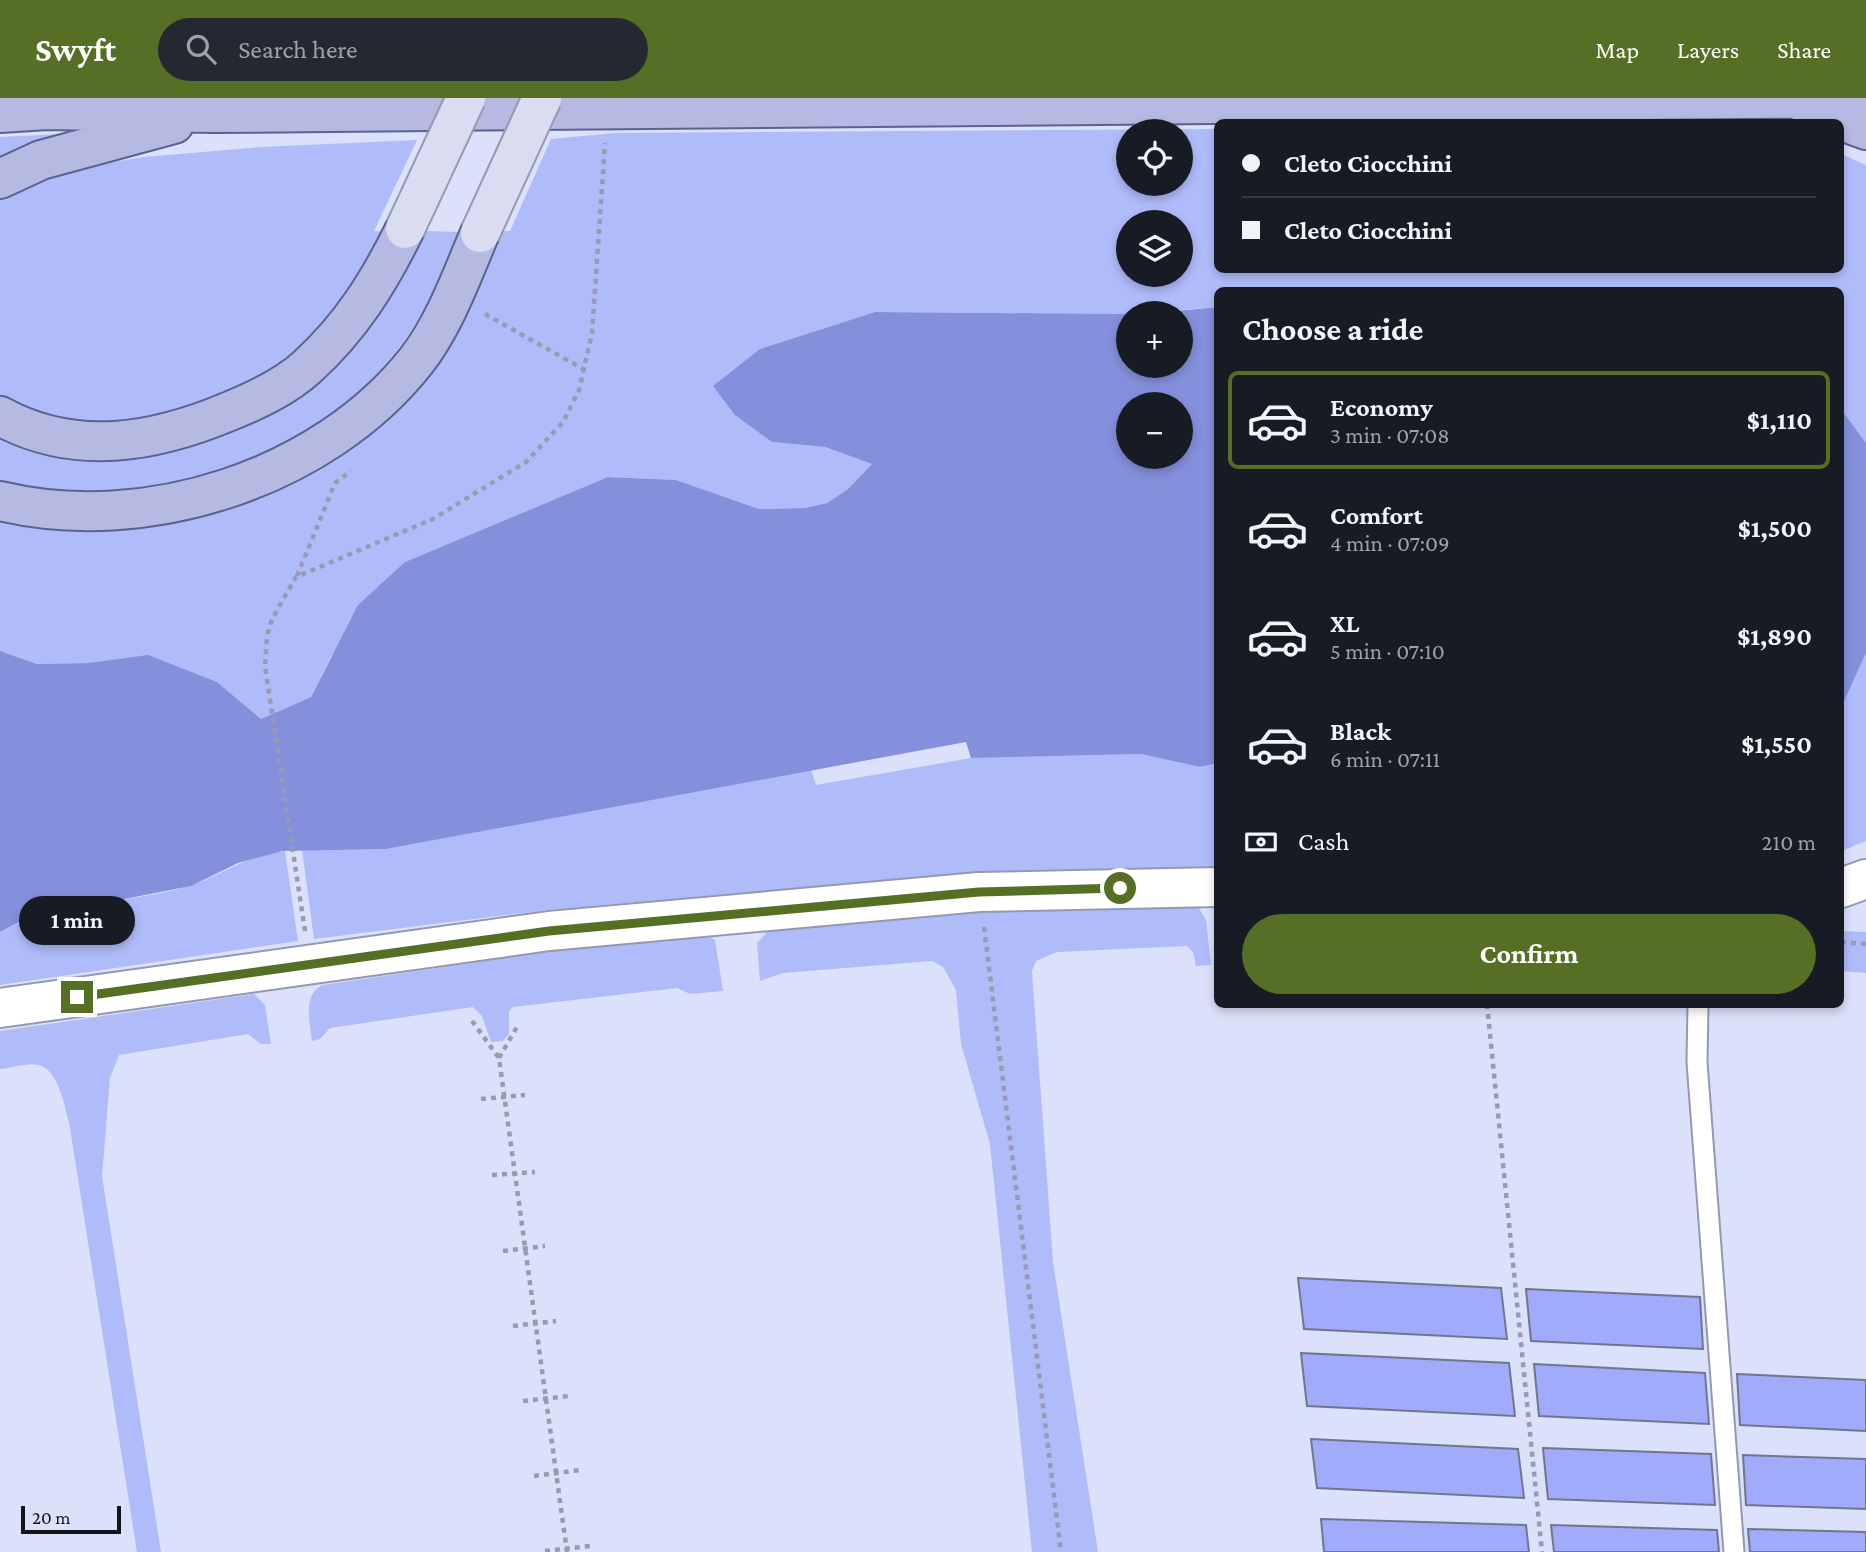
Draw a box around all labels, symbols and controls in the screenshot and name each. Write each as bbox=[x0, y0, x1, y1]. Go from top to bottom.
search box bbox=[158, 18, 648, 81]
icon: search bbox=[182, 30, 220, 68]
text: Swyft bbox=[35, 31, 116, 68]
text: Search here bbox=[238, 35, 357, 64]
text: Map bbox=[1595, 36, 1639, 63]
text: Layers bbox=[1677, 36, 1739, 63]
text: Share bbox=[1777, 36, 1831, 63]
map controls bbox=[1116, 119, 1193, 469]
button: locate bbox=[1116, 119, 1193, 196]
text: Cleto Ciocchini bbox=[1284, 149, 1452, 178]
button: layers bbox=[1116, 210, 1193, 287]
text: Cleto Ciocchini bbox=[1284, 216, 1452, 245]
button: + bbox=[1116, 301, 1193, 378]
text: Choose a ride bbox=[1242, 311, 1423, 347]
icon: car bbox=[1246, 389, 1309, 452]
button: − bbox=[1116, 392, 1193, 469]
text: Economy bbox=[1330, 393, 1433, 422]
text: $1,110 bbox=[1747, 406, 1812, 435]
text: 3 min · 07:08 bbox=[1330, 422, 1450, 448]
icon: car bbox=[1246, 497, 1309, 560]
text: Comfort bbox=[1330, 501, 1423, 530]
text: $1,500 bbox=[1738, 514, 1812, 543]
text: 4 min · 07:09 bbox=[1330, 530, 1450, 556]
icon: car bbox=[1246, 605, 1309, 668]
text: XL bbox=[1330, 609, 1359, 638]
text: $1,890 bbox=[1737, 622, 1812, 651]
text: 5 min · 07:10 bbox=[1330, 638, 1445, 664]
icon: car bbox=[1246, 713, 1309, 776]
text: Black bbox=[1330, 717, 1391, 746]
text: $1,550 bbox=[1741, 730, 1812, 759]
text: 6 min · 07:11 bbox=[1330, 746, 1440, 772]
icon: cash bbox=[1242, 823, 1280, 861]
text: Cash bbox=[1298, 827, 1349, 856]
text: 210 m bbox=[1762, 829, 1816, 855]
route start bbox=[1104, 872, 1136, 904]
callout: 1 min bbox=[19, 895, 135, 944]
text: 1 min bbox=[51, 907, 103, 933]
button: Confirm bbox=[1242, 914, 1816, 994]
route end bbox=[61, 981, 93, 1013]
scale bar bbox=[21, 1503, 121, 1535]
text: 20 m bbox=[32, 1507, 71, 1528]

